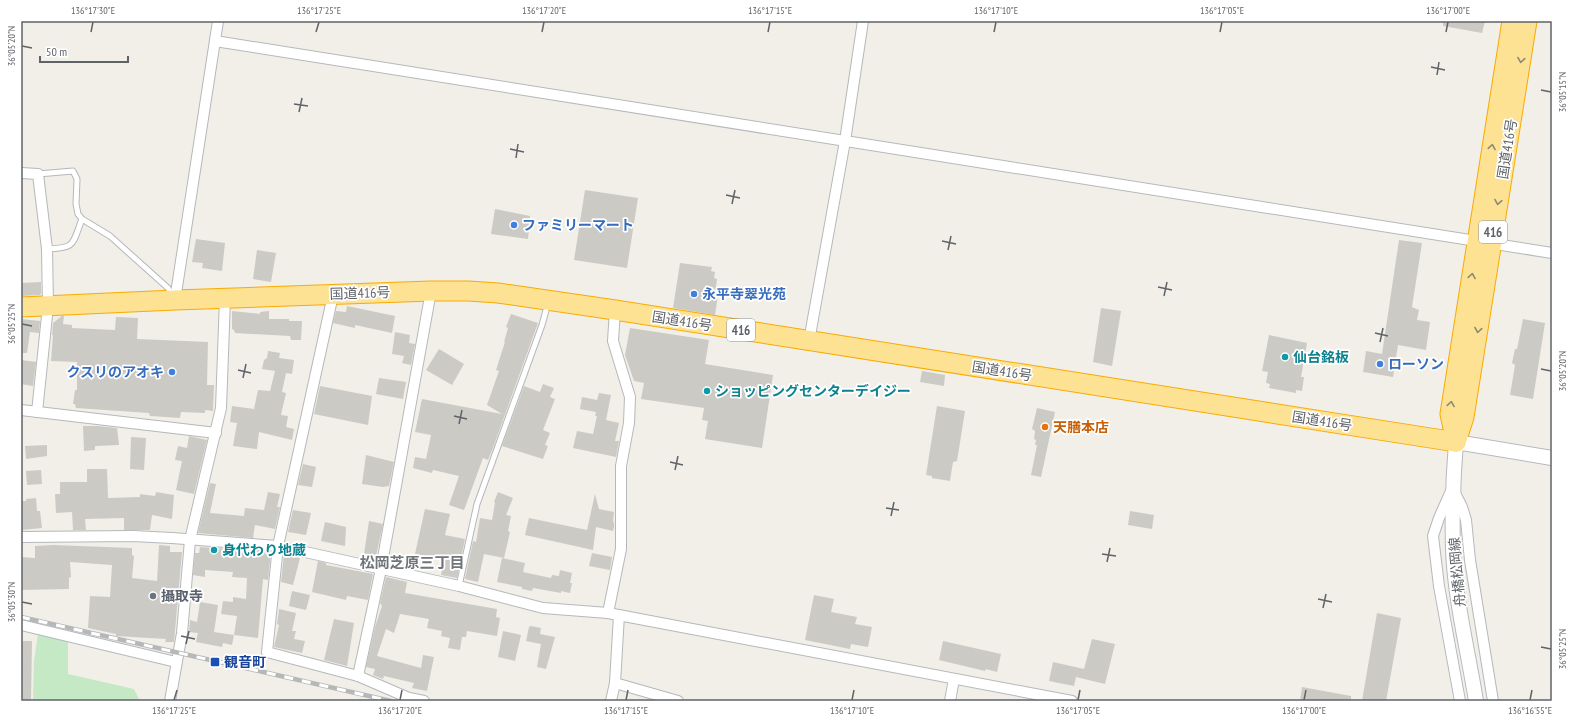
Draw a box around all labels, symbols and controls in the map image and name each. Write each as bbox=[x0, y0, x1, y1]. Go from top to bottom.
text: 136°17'30"E bbox=[71, 4, 115, 17]
text: 136°17'25"E bbox=[297, 4, 341, 17]
text: 136°17'20"E bbox=[522, 4, 566, 17]
text: 136°17'15"E bbox=[748, 4, 792, 17]
text: 136°17'10"E bbox=[974, 4, 1018, 17]
text: 136°17'05"E bbox=[1200, 4, 1244, 17]
text: 136°17'00"E bbox=[1426, 4, 1470, 17]
text: 36°05'20"N bbox=[5, 26, 18, 66]
scale bar bbox=[40, 38, 128, 64]
text: 50 m bbox=[46, 44, 67, 59]
one-way arrow bbox=[1517, 56, 1526, 63]
text: 36°05'15"N bbox=[1556, 72, 1569, 112]
street label: 国道416号 bbox=[1493, 118, 1521, 180]
one-way arrow bbox=[1487, 144, 1496, 150]
one-way arrow bbox=[1494, 199, 1503, 205]
place label: ファミリーマート bbox=[522, 216, 634, 234]
marker: ファミリーマート bbox=[509, 220, 519, 230]
road number: 416 bbox=[1479, 221, 1507, 243]
one-way arrow bbox=[1467, 273, 1475, 279]
street label: 国道416号 bbox=[329, 283, 391, 303]
place label: 永平寺翠光苑 bbox=[702, 285, 786, 303]
marker: 永平寺翠光苑 bbox=[689, 289, 699, 299]
text: 36°05'25"N bbox=[5, 304, 18, 344]
street label: 国道416号 bbox=[651, 307, 713, 335]
road number: 416 bbox=[727, 319, 755, 341]
one-way arrow bbox=[1474, 327, 1483, 333]
place label: 仙台銘板 bbox=[1293, 348, 1349, 366]
text: 36°05'20"N bbox=[1556, 351, 1569, 391]
marker: 仙台銘板 bbox=[1280, 352, 1290, 362]
place label: ローソン bbox=[1388, 355, 1444, 373]
street label: 国道416号 bbox=[971, 357, 1033, 385]
marker: ローソン bbox=[1375, 359, 1385, 369]
place label: クスリのアオキ bbox=[66, 363, 164, 381]
marker: クスリのアオキ bbox=[167, 367, 177, 377]
place label: ショッピングセンターデイジー bbox=[715, 382, 911, 400]
marker: ショッピングセンターデイジー bbox=[702, 386, 712, 396]
one-way arrow bbox=[1446, 401, 1455, 407]
street label: 国道416号 bbox=[1291, 407, 1353, 435]
place label: 天膳本店 bbox=[1053, 418, 1109, 436]
marker: 天膳本店 bbox=[1040, 422, 1050, 432]
street label: 舟橋松岡線 bbox=[1445, 536, 1469, 608]
place label: 身代わり地蔵 bbox=[222, 541, 306, 559]
marker: 身代わり地蔵 bbox=[209, 545, 219, 555]
district label: 松岡芝原三丁目 bbox=[359, 553, 465, 572]
text: 36°05'30"N bbox=[5, 582, 18, 622]
place label: 攝取寺 bbox=[161, 587, 203, 605]
marker: 攝取寺 bbox=[148, 591, 158, 601]
text: 36°05'25"N bbox=[1556, 629, 1569, 669]
place label: 観音町 bbox=[224, 653, 266, 671]
marker: 観音町 bbox=[209, 656, 221, 668]
text: 136°17'25"E bbox=[152, 704, 196, 717]
text: 136°17'20"E bbox=[378, 704, 422, 717]
text: 136°17'15"E bbox=[604, 704, 648, 717]
text: 136°17'10"E bbox=[830, 704, 874, 717]
text: 136°17'05"E bbox=[1056, 704, 1100, 717]
text: 136°17'00"E bbox=[1282, 704, 1326, 717]
text: 136°16'55"E bbox=[1508, 704, 1552, 717]

